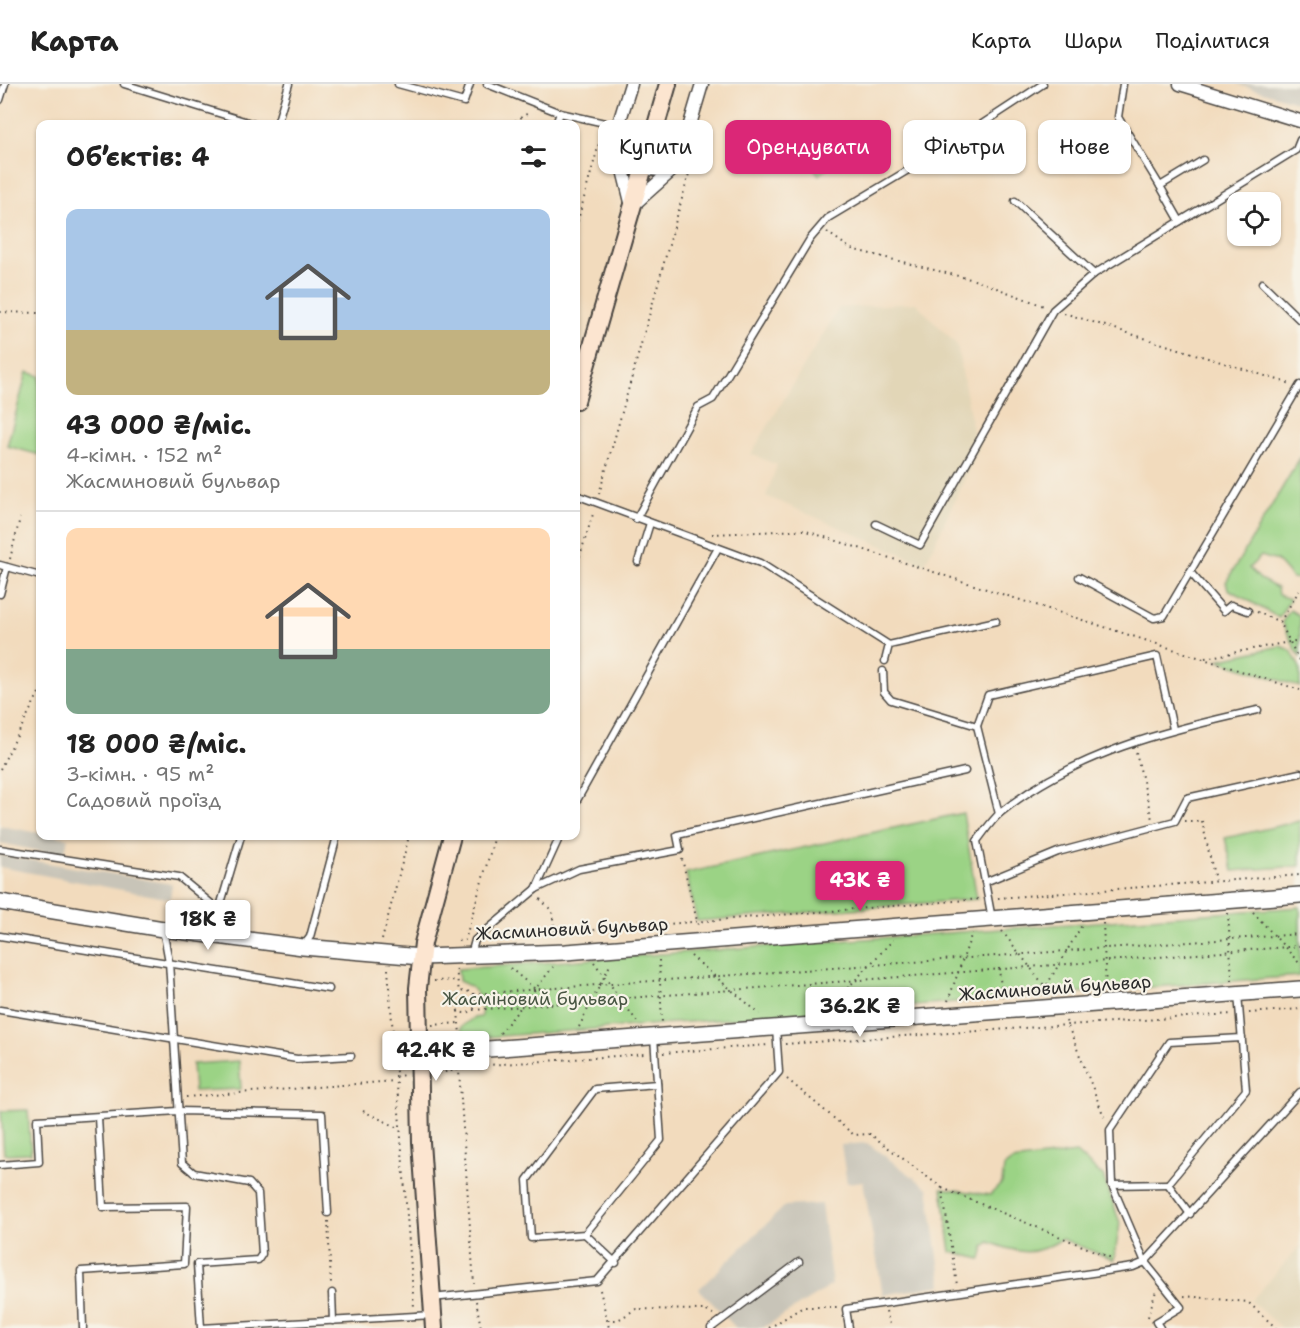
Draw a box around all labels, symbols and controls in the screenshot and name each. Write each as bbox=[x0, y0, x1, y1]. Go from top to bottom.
text: Карта bbox=[30, 22, 119, 60]
text: Карта bbox=[971, 27, 1031, 55]
text: Шари bbox=[1064, 27, 1122, 55]
text: Поділитися bbox=[1155, 27, 1270, 55]
chip: Купити bbox=[598, 120, 713, 174]
chip: Орендувати bbox=[725, 120, 891, 174]
chip: Фільтри bbox=[903, 120, 1026, 174]
chip: Нове bbox=[1038, 120, 1131, 174]
text: Об’єктів: 4 bbox=[66, 139, 209, 174]
icon: filters bbox=[517, 140, 550, 173]
map controls bbox=[1227, 192, 1281, 246]
button: locate bbox=[1227, 192, 1281, 246]
icon: home bbox=[254, 248, 362, 356]
text: 43 000 ₴/міс. bbox=[66, 407, 252, 442]
text: 4-кімн. · 152 m² bbox=[66, 442, 222, 468]
text: Жасминовий бульвар bbox=[66, 468, 281, 494]
icon: home bbox=[254, 567, 362, 675]
text: 18 000 ₴/міс. bbox=[66, 726, 247, 761]
text: 3-кімн. · 95 m² bbox=[66, 761, 215, 787]
text: Садовий проїзд bbox=[66, 787, 221, 813]
pin: 43K ₴ bbox=[818, 861, 902, 912]
text: 43K ₴ bbox=[829, 867, 891, 893]
pin: 18K ₴ bbox=[166, 900, 250, 951]
text: 18K ₴ bbox=[179, 906, 237, 932]
street label: Жасминовий бульвар bbox=[475, 912, 669, 946]
street label: Жасминовий бульвар bbox=[958, 969, 1152, 1007]
park label: Жасміновий бульвар bbox=[442, 987, 628, 1011]
pin: 36.2K ₴ bbox=[805, 987, 915, 1038]
text: 36.2K ₴ bbox=[819, 993, 901, 1019]
pin: 42.4K ₴ bbox=[381, 1031, 491, 1082]
text: 42.4K ₴ bbox=[396, 1037, 476, 1063]

